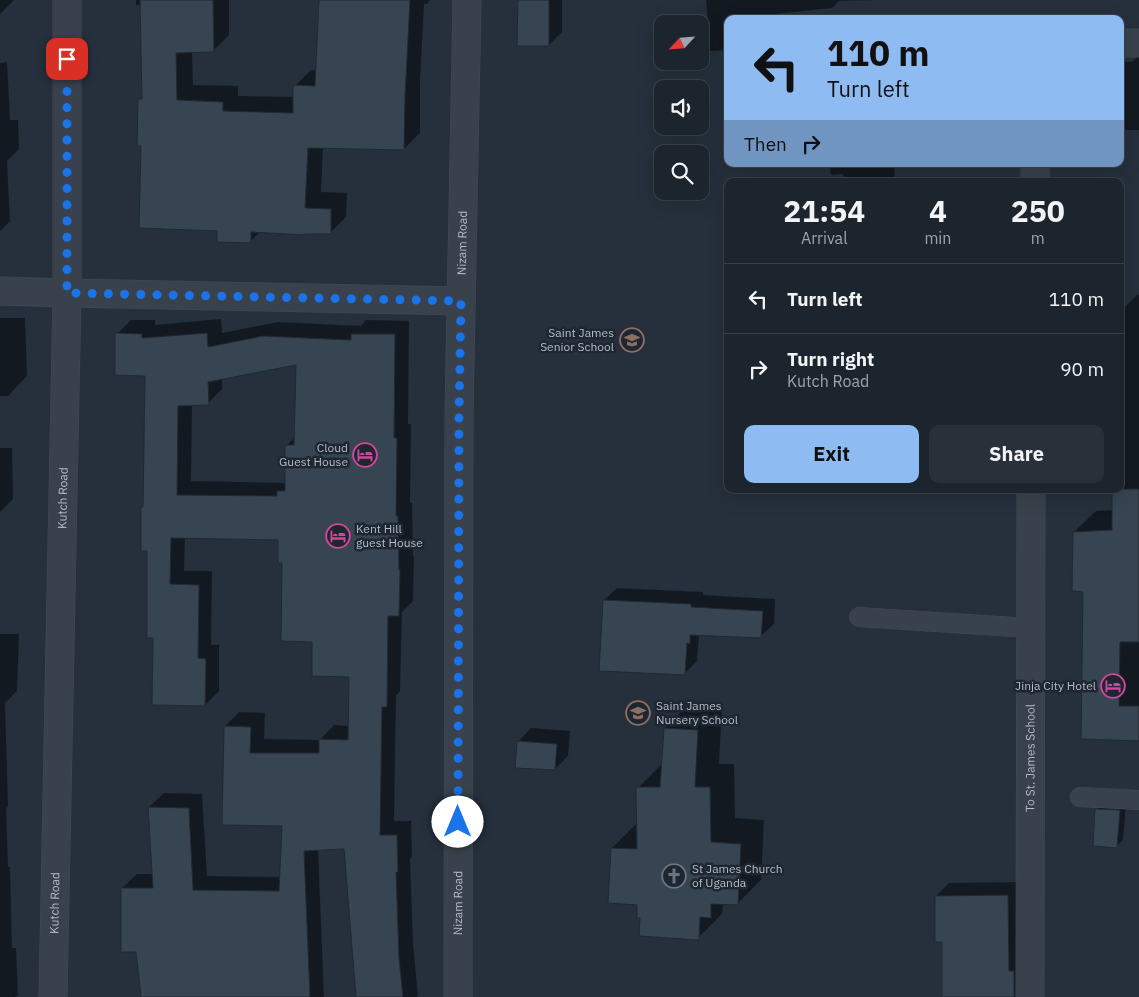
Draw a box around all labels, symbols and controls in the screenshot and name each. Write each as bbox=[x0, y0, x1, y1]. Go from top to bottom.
north arrow bbox=[654, 15, 709, 70]
map controls bbox=[654, 15, 709, 200]
text: 110 m bbox=[827, 30, 930, 76]
icon: left bbox=[744, 35, 809, 100]
pin bbox=[46, 38, 88, 80]
icon: arrive bbox=[53, 45, 81, 73]
text: Turn left bbox=[827, 74, 910, 103]
button: sound bbox=[654, 80, 709, 135]
icon: right bbox=[797, 130, 825, 158]
text: Then bbox=[744, 132, 787, 156]
button: search bbox=[654, 145, 709, 200]
text: 21:54 bbox=[783, 191, 865, 230]
text: 4 bbox=[929, 191, 947, 230]
text: 250 bbox=[1011, 191, 1065, 230]
street label: Nizam Road bbox=[454, 211, 470, 275]
text: Arrival bbox=[801, 228, 848, 248]
text: min bbox=[924, 228, 951, 248]
text: m bbox=[1031, 228, 1045, 248]
icon: left bbox=[744, 285, 772, 313]
text: Turn left bbox=[787, 287, 863, 311]
text: 110 m bbox=[1049, 287, 1104, 311]
place label: Saint James Senior School bbox=[540, 325, 614, 354]
school or university icon: Saint James Senior School bbox=[619, 327, 645, 353]
text: Turn right bbox=[787, 347, 874, 371]
icon: right bbox=[744, 355, 772, 383]
text: 90 m bbox=[1060, 357, 1104, 381]
text: Kutch Road bbox=[787, 371, 869, 391]
button: Exit bbox=[744, 425, 919, 483]
button: Share bbox=[929, 425, 1104, 483]
place label: Cloud Guest House bbox=[279, 440, 348, 469]
hotel icon: Cloud Guest House bbox=[352, 442, 378, 468]
street label: Kutch Road bbox=[54, 467, 71, 529]
place label: Kent Hill guest House bbox=[356, 521, 423, 550]
hotel icon: Kent Hill guest House bbox=[325, 523, 351, 549]
hotel icon: Jinja City Hotel bbox=[1100, 673, 1126, 699]
place label: Jinja City Hotel bbox=[1015, 678, 1096, 693]
place label: Saint James Nursery School bbox=[656, 698, 738, 727]
school or university icon: Saint James Nursery School bbox=[625, 700, 651, 726]
street label: To St. James School bbox=[1022, 704, 1038, 812]
position arrow bbox=[431, 795, 483, 847]
place label: St James Church of Uganda bbox=[692, 861, 783, 890]
church icon: St James Church of Uganda bbox=[661, 863, 687, 889]
street label: Nizam Road bbox=[450, 871, 465, 935]
street label: Kutch Road bbox=[46, 872, 62, 934]

